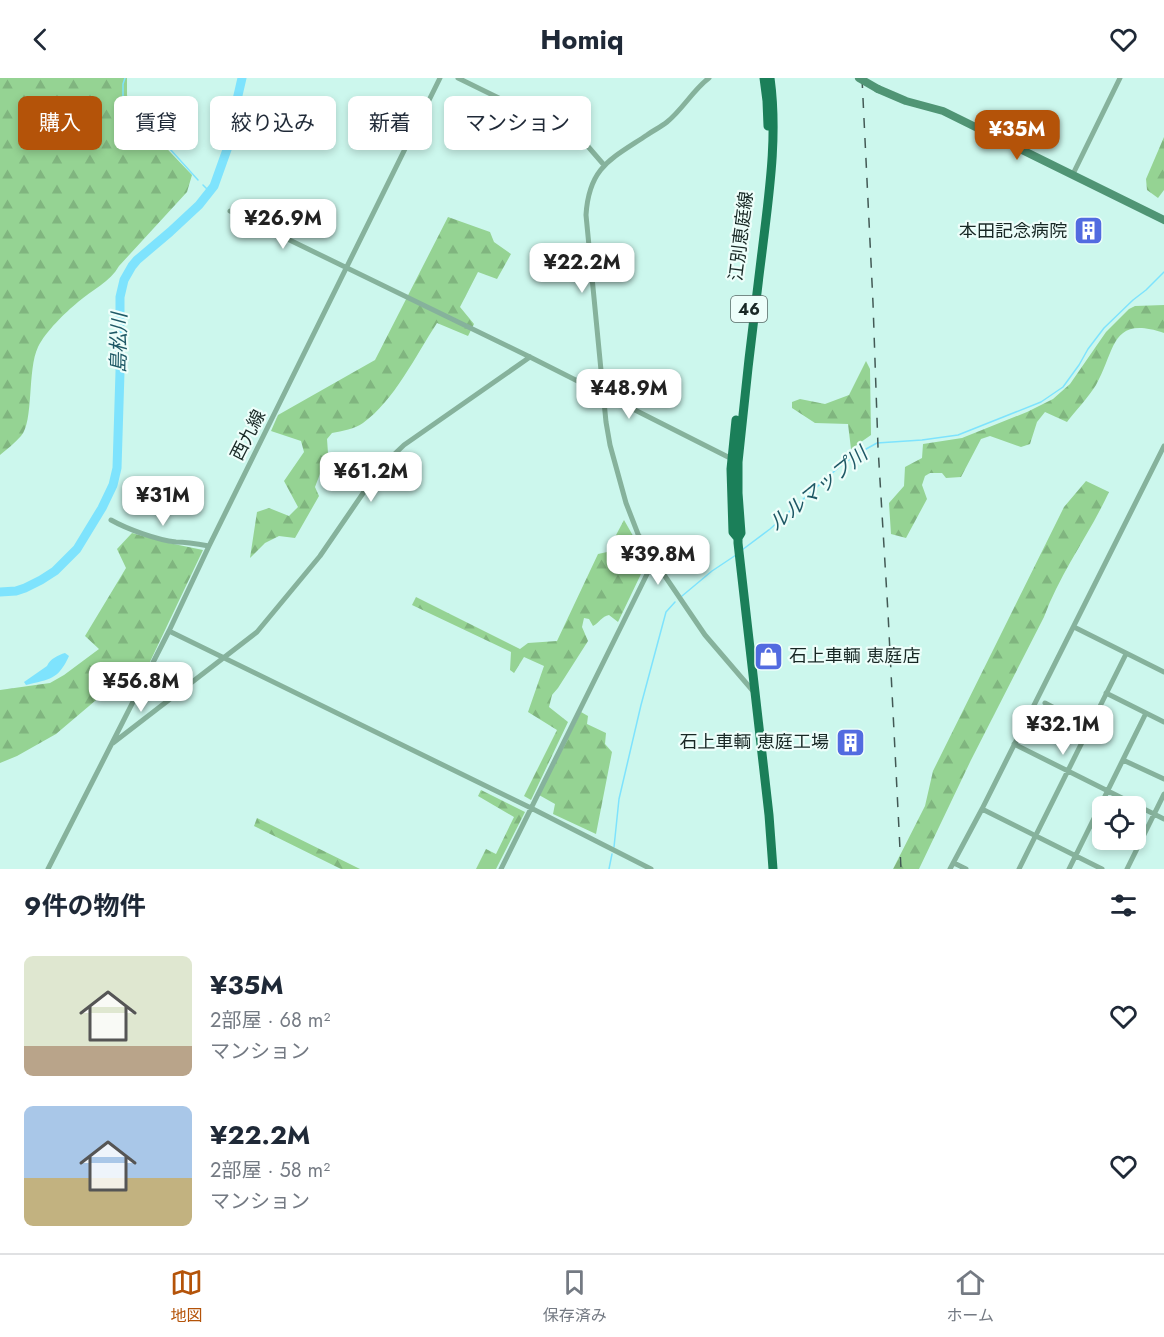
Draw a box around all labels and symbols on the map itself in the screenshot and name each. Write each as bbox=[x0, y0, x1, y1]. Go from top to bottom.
pin: ¥35M bbox=[981, 110, 1053, 161]
street label: 江別恵庭線 bbox=[723, 190, 759, 282]
pin: ¥26.9M bbox=[234, 199, 332, 250]
building icon: 本田記念病院 bbox=[1072, 215, 1104, 247]
place label: 本田記念病院 bbox=[959, 218, 1067, 244]
pin: ¥22.2M bbox=[533, 243, 631, 294]
road number: 46 bbox=[731, 296, 767, 322]
water label: 島松川 bbox=[104, 311, 134, 373]
pin: ¥48.9M bbox=[580, 369, 678, 420]
street label: 西九線 bbox=[224, 405, 272, 465]
water label: ルルマップ川 bbox=[762, 439, 875, 538]
pin: ¥61.2M bbox=[322, 452, 420, 503]
pin: ¥31M bbox=[127, 476, 199, 527]
pin: ¥39.8M bbox=[609, 535, 707, 586]
shop icon: 石上車輌 恵庭店 bbox=[752, 640, 784, 672]
place label: 石上車輌 恵庭店 bbox=[789, 643, 920, 669]
pin: ¥56.8M bbox=[92, 662, 190, 713]
pin: ¥32.1M bbox=[1014, 705, 1112, 756]
building icon: 石上車輌 恵庭工場 bbox=[834, 726, 866, 758]
place label: 石上車輌 恵庭工場 bbox=[680, 729, 829, 755]

